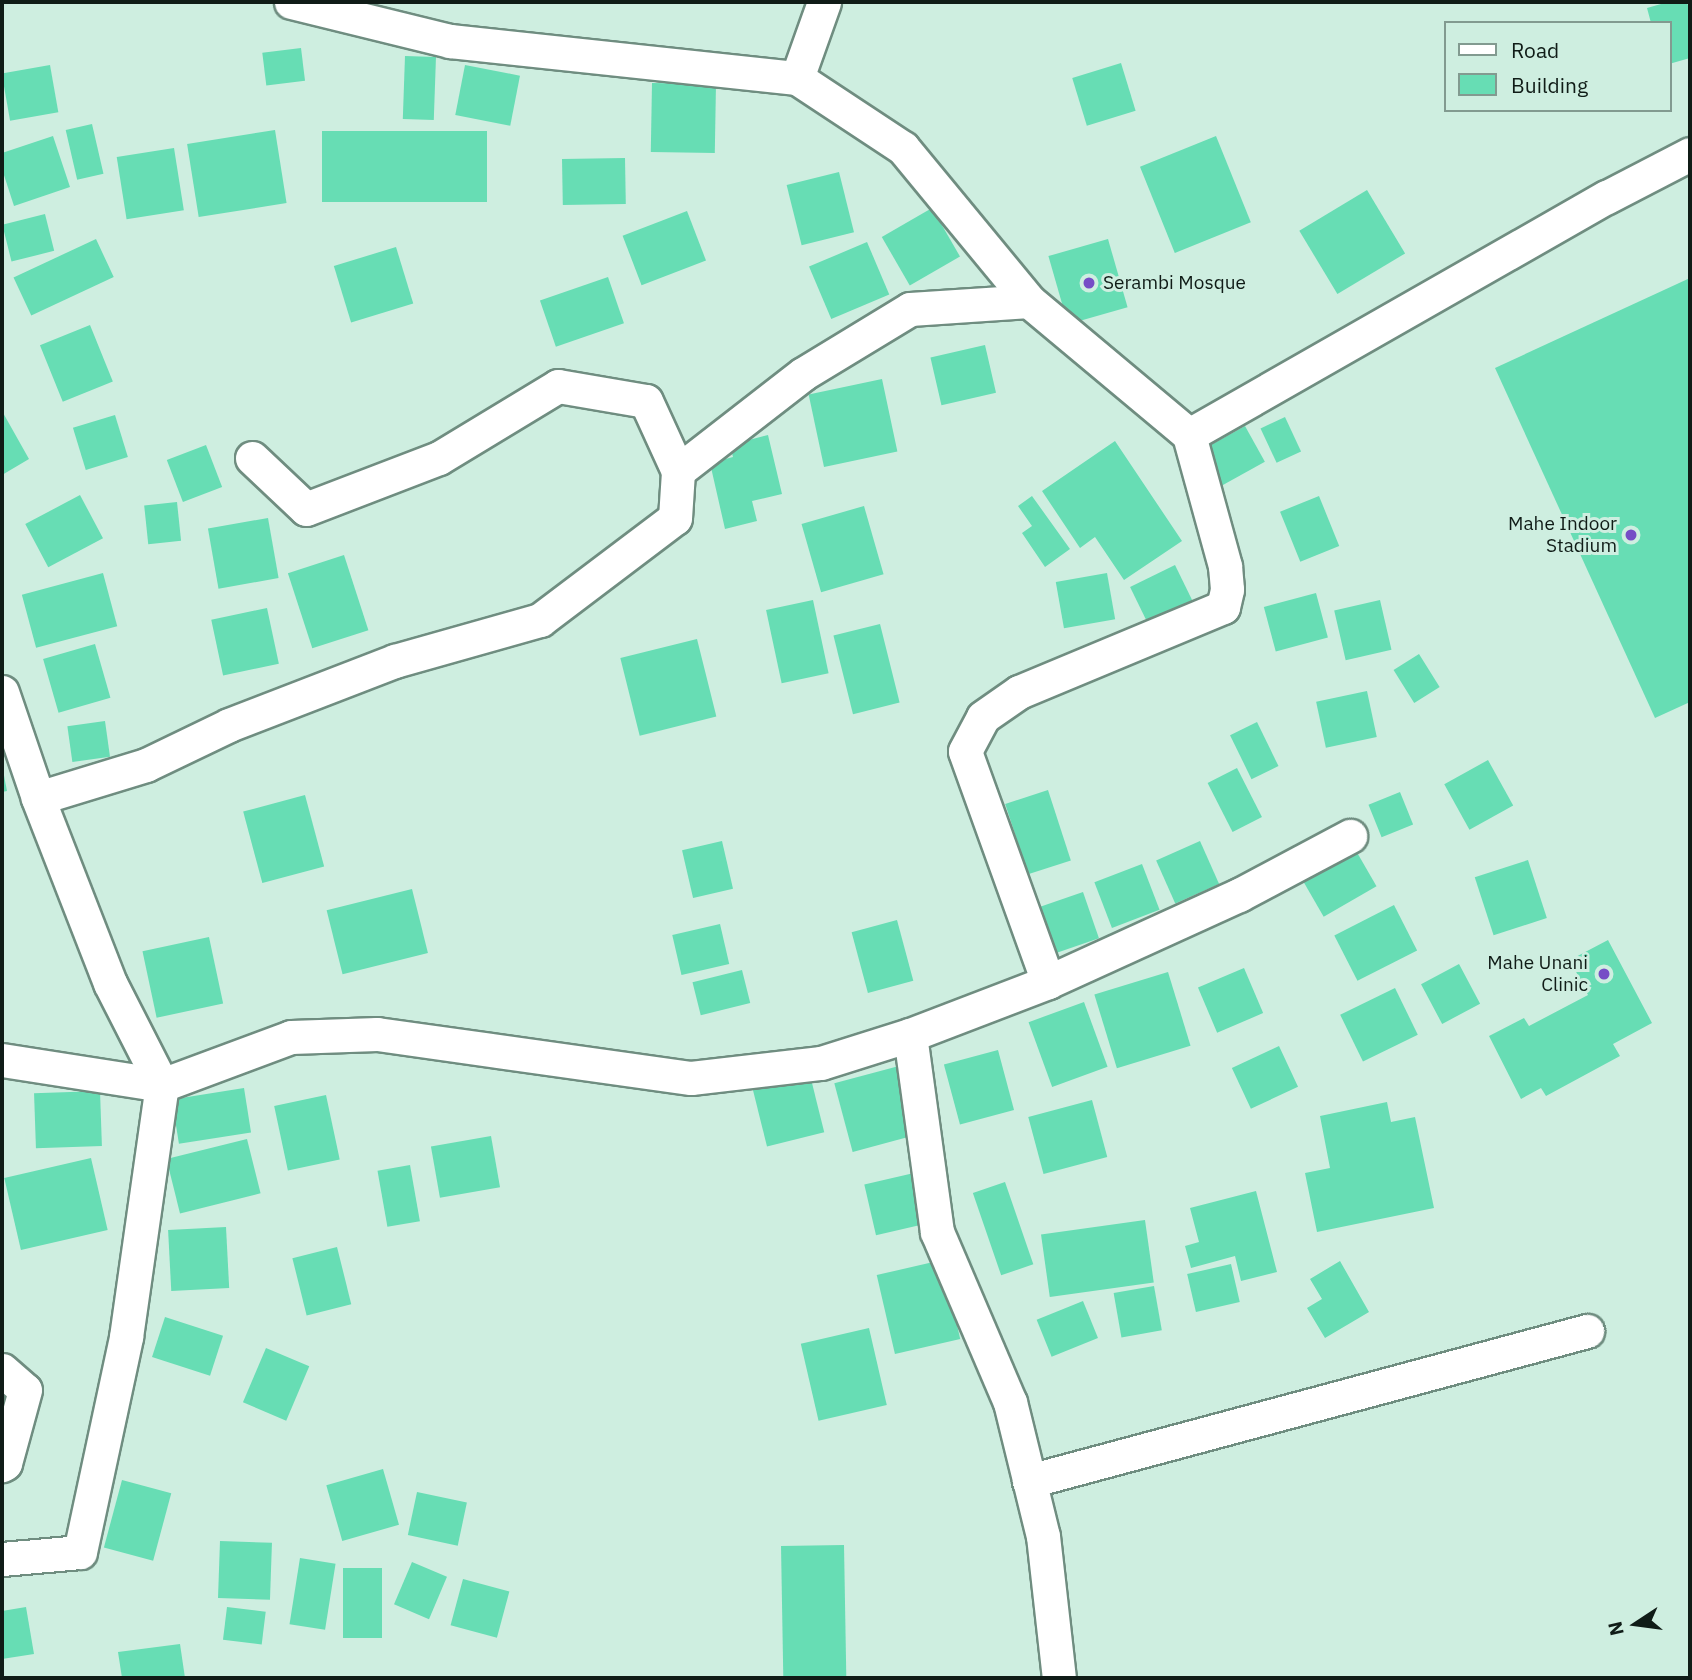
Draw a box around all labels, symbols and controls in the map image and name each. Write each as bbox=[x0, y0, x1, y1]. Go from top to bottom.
legend bbox=[1444, 21, 1671, 112]
text: Road bbox=[1511, 36, 1559, 64]
text: Building bbox=[1511, 71, 1588, 99]
place label: Serambi Mosque bbox=[1103, 272, 1246, 294]
marker: Serambi Mosque bbox=[1081, 275, 1097, 291]
place label: Mahe Indoor Stadium bbox=[1508, 513, 1617, 557]
marker: Mahe Indoor Stadium bbox=[1623, 527, 1639, 543]
place label: Mahe Unani Clinic bbox=[1487, 952, 1588, 996]
marker: Mahe Unani Clinic bbox=[1594, 964, 1614, 984]
north arrow bbox=[1601, 1589, 1671, 1659]
text: N bbox=[1602, 1619, 1629, 1638]

